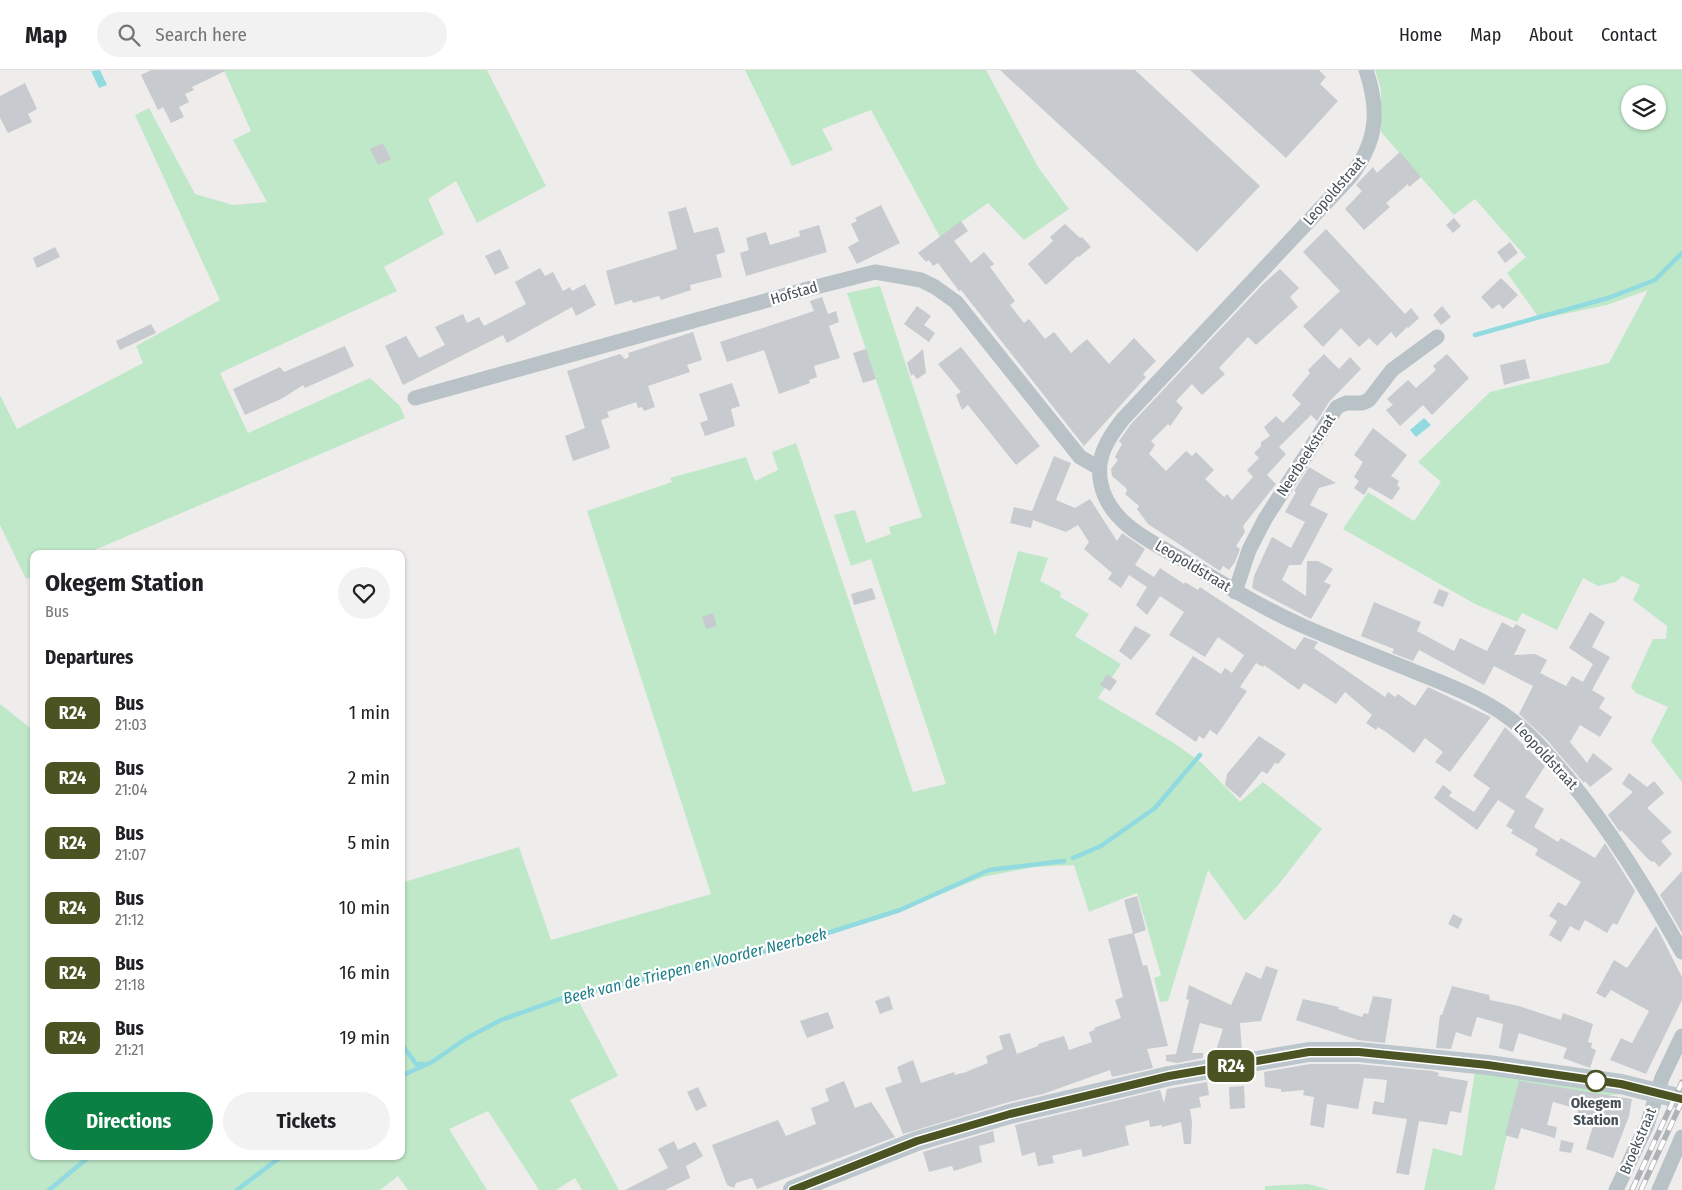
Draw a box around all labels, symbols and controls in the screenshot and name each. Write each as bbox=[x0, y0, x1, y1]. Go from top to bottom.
search box bbox=[97, 12, 447, 57]
text: Map bbox=[25, 21, 67, 49]
icon: search bbox=[115, 21, 143, 49]
text: Search here bbox=[155, 23, 247, 46]
text: Home bbox=[1399, 24, 1442, 46]
text: Map bbox=[1470, 24, 1501, 46]
text: About bbox=[1529, 24, 1573, 46]
text: Contact bbox=[1601, 24, 1657, 46]
map controls bbox=[1621, 85, 1666, 130]
button: layers bbox=[1621, 85, 1666, 130]
street label: Leopoldstraat bbox=[1299, 153, 1369, 229]
street label: Hofstad bbox=[768, 278, 820, 308]
street label: Neerbeekstraat bbox=[1273, 410, 1339, 500]
street label: Leopoldstraat bbox=[1152, 536, 1234, 596]
button: heart bbox=[338, 567, 390, 619]
text: Okegem Station bbox=[45, 569, 204, 597]
text: Bus bbox=[45, 602, 69, 621]
text: Departures bbox=[45, 646, 133, 669]
text: Bus bbox=[115, 692, 144, 715]
text: 1 min bbox=[349, 701, 390, 724]
text: R24 bbox=[59, 702, 86, 724]
text: 21:03 bbox=[115, 715, 147, 734]
street label: Leopoldstraat bbox=[1510, 719, 1582, 793]
text: Bus bbox=[115, 757, 144, 780]
text: 2 min bbox=[348, 766, 390, 789]
text: R24 bbox=[59, 767, 86, 789]
text: 21:04 bbox=[115, 780, 147, 799]
text: Bus bbox=[115, 822, 144, 845]
text: 5 min bbox=[347, 831, 390, 854]
text: R24 bbox=[59, 832, 86, 854]
text: 21:07 bbox=[115, 845, 146, 864]
text: Bus bbox=[115, 887, 144, 910]
text: 10 min bbox=[339, 896, 390, 919]
text: R24 bbox=[59, 897, 86, 919]
text: 21:12 bbox=[115, 910, 144, 929]
water label: Beek van de Triepen en Voorder Neerbeek bbox=[561, 924, 829, 1008]
text: Bus bbox=[115, 952, 144, 975]
text: 16 min bbox=[339, 961, 390, 984]
text: R24 bbox=[59, 962, 86, 984]
text: 21:18 bbox=[115, 975, 145, 994]
text: Bus bbox=[115, 1017, 144, 1040]
text: 19 min bbox=[339, 1026, 390, 1049]
text: R24 bbox=[59, 1027, 86, 1049]
text: 21:21 bbox=[115, 1040, 144, 1059]
line badge: R24 bbox=[1202, 1050, 1260, 1082]
text: R24 bbox=[1217, 1055, 1245, 1077]
marker: Okegem Station bbox=[1585, 1070, 1607, 1092]
button: Directions bbox=[45, 1092, 213, 1150]
button: Tickets bbox=[223, 1092, 390, 1150]
place label: Okegem Station bbox=[1571, 1094, 1621, 1129]
street label: Broekstraat bbox=[1616, 1105, 1660, 1177]

